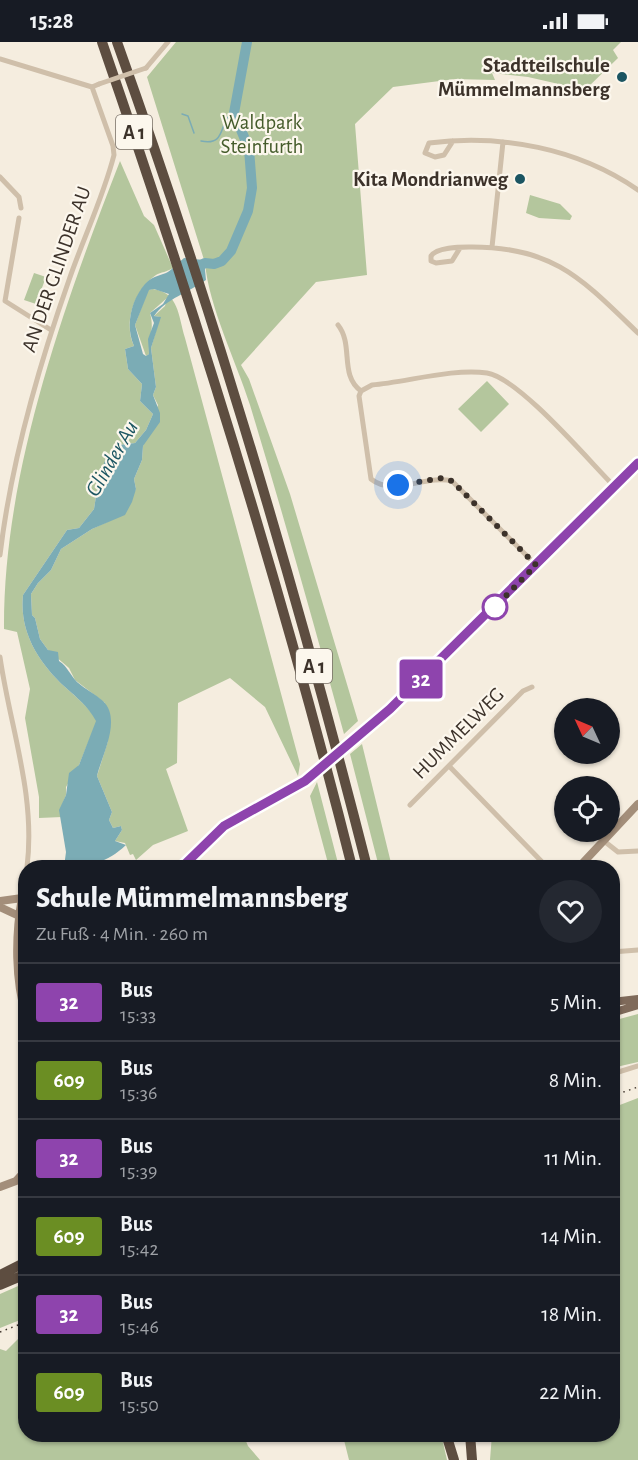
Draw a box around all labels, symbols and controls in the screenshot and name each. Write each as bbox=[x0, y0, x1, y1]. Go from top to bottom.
text: 15:28 bbox=[30, 10, 74, 32]
place label: Stadtteilschule Mümmelmannsberg bbox=[438, 55, 610, 100]
marker: Stadtteilschule Mümmelmannsberg bbox=[615, 70, 629, 84]
park label: Waldpark Steinfurth bbox=[221, 112, 303, 157]
road number: A 1 bbox=[116, 115, 152, 149]
place label: Kita Mondrianweg bbox=[353, 169, 508, 190]
marker: Kita Mondrianweg bbox=[513, 172, 527, 186]
street label: AN DER GLINDER AU bbox=[18, 184, 95, 355]
water label: Glinder Au bbox=[82, 417, 142, 500]
your location bbox=[383, 470, 413, 500]
unlabelled marker bbox=[482, 594, 508, 620]
road number: A 1 bbox=[296, 649, 332, 683]
line badge: 32 bbox=[394, 660, 448, 698]
text: 32 bbox=[412, 669, 430, 690]
street label: HUMMELWEG bbox=[409, 684, 508, 783]
north arrow bbox=[554, 698, 620, 764]
map controls bbox=[554, 698, 620, 842]
button: locate bbox=[554, 776, 620, 842]
button: heart bbox=[539, 880, 602, 943]
text: Schule Mümmelmannsberg bbox=[36, 885, 348, 913]
text: Zu Fuß · 4 Min. · 260 m bbox=[36, 924, 208, 944]
text: Bus bbox=[120, 979, 153, 1001]
text: 5 Min. bbox=[550, 991, 602, 1013]
text: 32 bbox=[60, 992, 78, 1013]
text: 15:33 bbox=[120, 1005, 156, 1025]
text: Bus bbox=[120, 1057, 153, 1079]
text: 8 Min. bbox=[549, 1069, 602, 1091]
text: 609 bbox=[53, 1070, 85, 1091]
text: 15:36 bbox=[120, 1083, 157, 1103]
text: Bus bbox=[120, 1135, 153, 1157]
text: 11 Min. bbox=[544, 1147, 602, 1169]
text: 32 bbox=[60, 1148, 78, 1169]
text: 15:39 bbox=[120, 1161, 157, 1181]
text: Bus bbox=[120, 1213, 153, 1235]
text: 14 Min. bbox=[541, 1225, 602, 1247]
text: 609 bbox=[53, 1226, 85, 1247]
text: 15:42 bbox=[120, 1239, 159, 1259]
text: Bus bbox=[120, 1291, 153, 1313]
text: 18 Min. bbox=[541, 1303, 602, 1325]
text: 32 bbox=[60, 1304, 78, 1325]
text: 15:46 bbox=[120, 1317, 159, 1337]
text: Bus bbox=[120, 1369, 153, 1391]
text: 22 Min. bbox=[539, 1381, 602, 1403]
text: 609 bbox=[53, 1382, 85, 1403]
text: 15:50 bbox=[120, 1395, 159, 1415]

